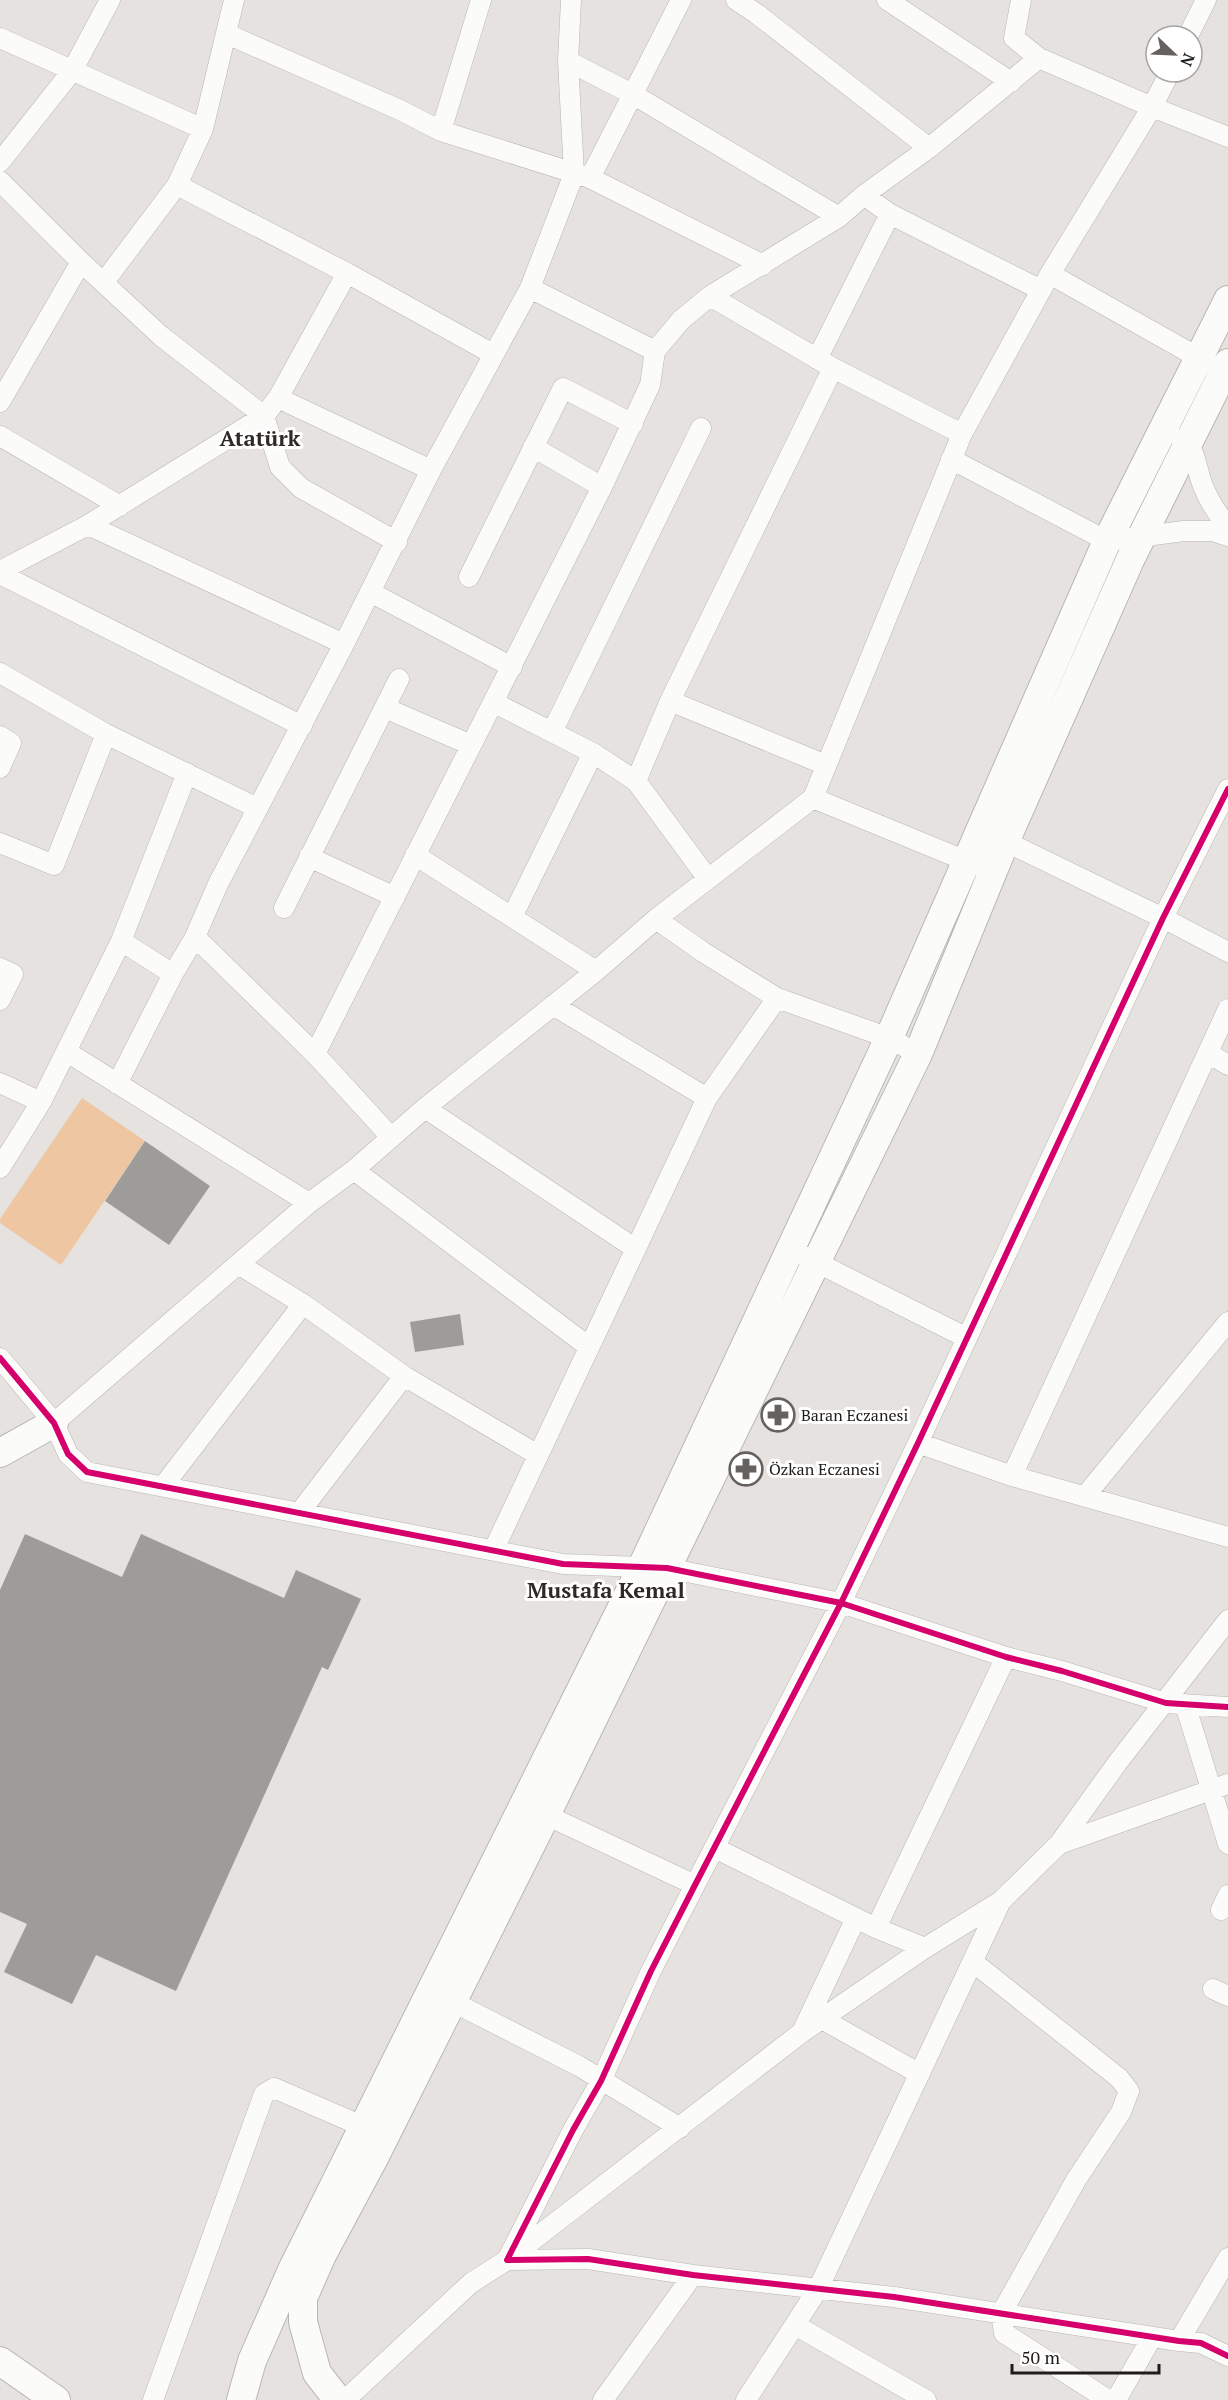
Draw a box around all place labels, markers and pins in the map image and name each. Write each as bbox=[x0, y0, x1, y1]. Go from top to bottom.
pharmacy icon: Baran Eczanesi bbox=[760, 1397, 796, 1433]
place label: Baran Eczanesi bbox=[801, 1404, 908, 1426]
pharmacy icon: Özkan Eczanesi bbox=[728, 1451, 764, 1487]
place label: Özkan Eczanesi bbox=[769, 1458, 880, 1480]

